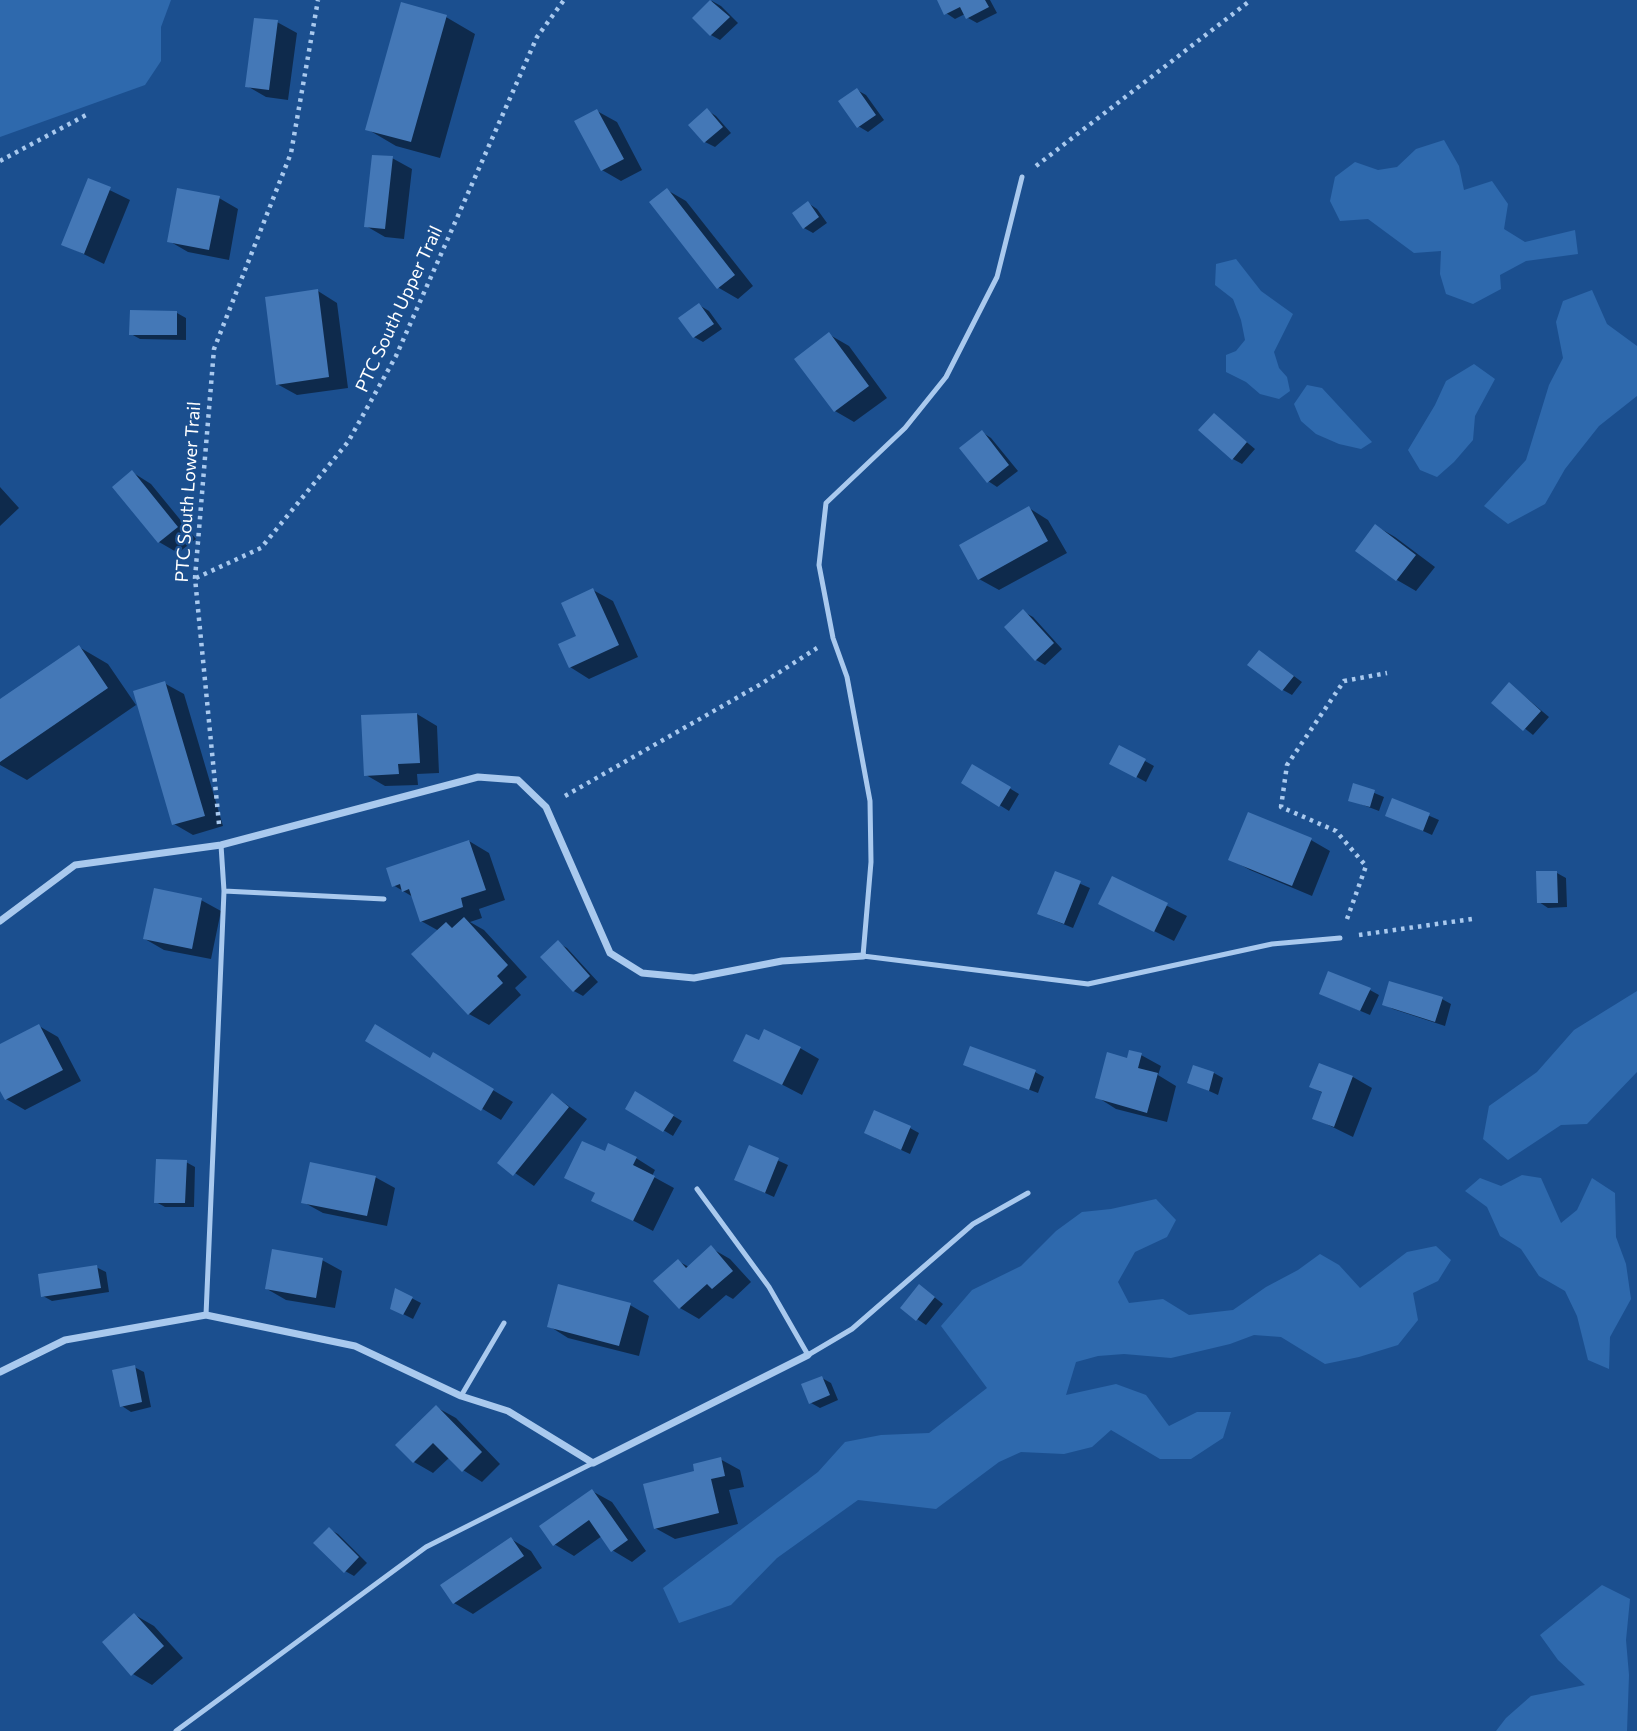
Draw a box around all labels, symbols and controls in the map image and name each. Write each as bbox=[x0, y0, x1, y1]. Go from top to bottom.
street label: PTC South Upper Trail bbox=[351, 223, 447, 395]
street label: PTC South Lower Trail bbox=[171, 401, 205, 583]

